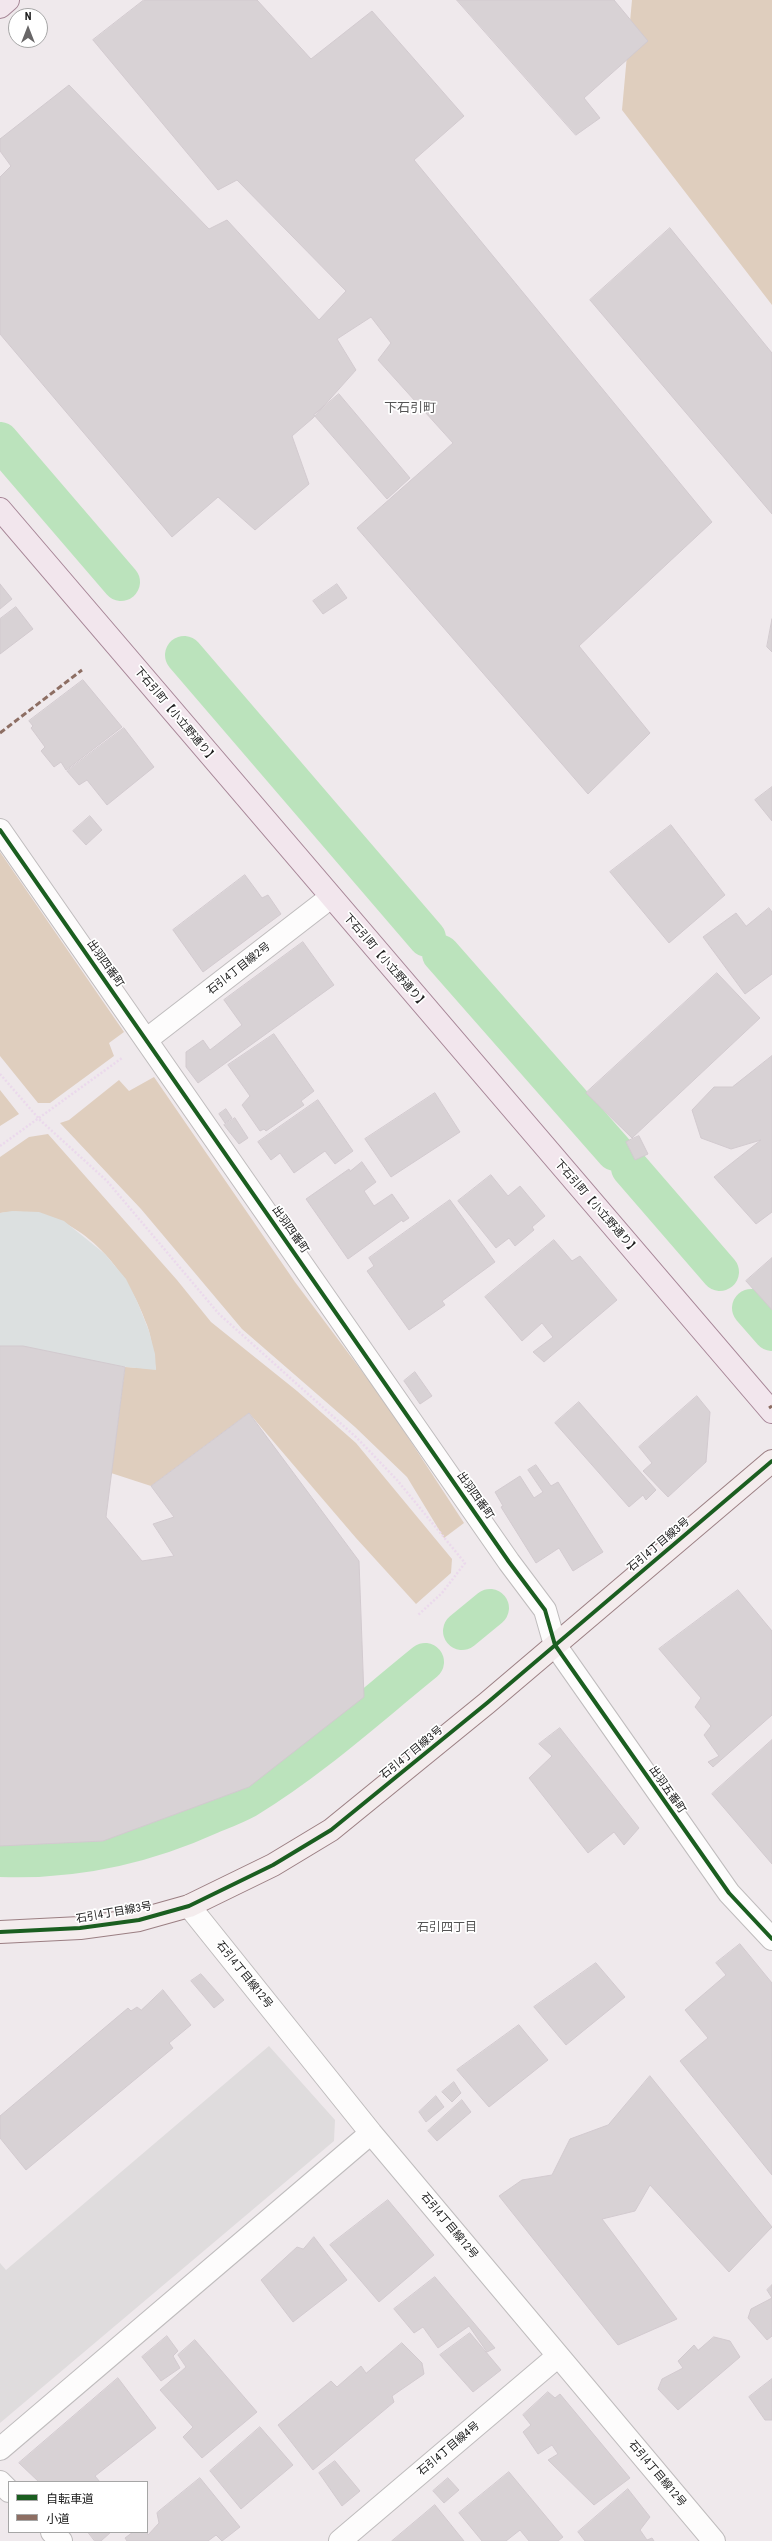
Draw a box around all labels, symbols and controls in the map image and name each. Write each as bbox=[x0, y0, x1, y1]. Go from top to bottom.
north arrow bbox=[8, 8, 48, 48]
text: N bbox=[25, 10, 31, 23]
district label: 下石引町 bbox=[384, 401, 436, 417]
street label: 下石引町【小立野通り】 bbox=[131, 664, 219, 766]
street label: 下石引町【小立野通り】 bbox=[340, 911, 430, 1011]
street label: 出羽四番町 bbox=[84, 938, 126, 990]
street label: 石引4丁目線2号 bbox=[205, 940, 273, 998]
street label: 下石引町【小立野通り】 bbox=[551, 1157, 641, 1257]
street label: 出羽四番町 bbox=[269, 1204, 311, 1256]
street label: 出羽四番町 bbox=[454, 1470, 496, 1522]
street label: 石引4丁目線3号 bbox=[625, 1515, 693, 1575]
street label: 石引4丁目線3号 bbox=[378, 1724, 446, 1782]
street label: 出羽五番町 bbox=[646, 1764, 688, 1816]
street label: 石引4丁目線3号 bbox=[75, 1900, 153, 1926]
district label: 石引四丁目 bbox=[417, 1921, 477, 1935]
street label: 石引4丁目線12号 bbox=[213, 1939, 275, 2011]
street label: 石引4丁目線12号 bbox=[417, 2190, 481, 2262]
street label: 石引4丁目線4号 bbox=[415, 2419, 483, 2479]
street label: 石引4丁目線12号 bbox=[625, 2438, 689, 2510]
legend bbox=[8, 2481, 148, 2533]
text: 自転車道 bbox=[46, 2492, 94, 2506]
text: 小道 bbox=[46, 2512, 70, 2526]

